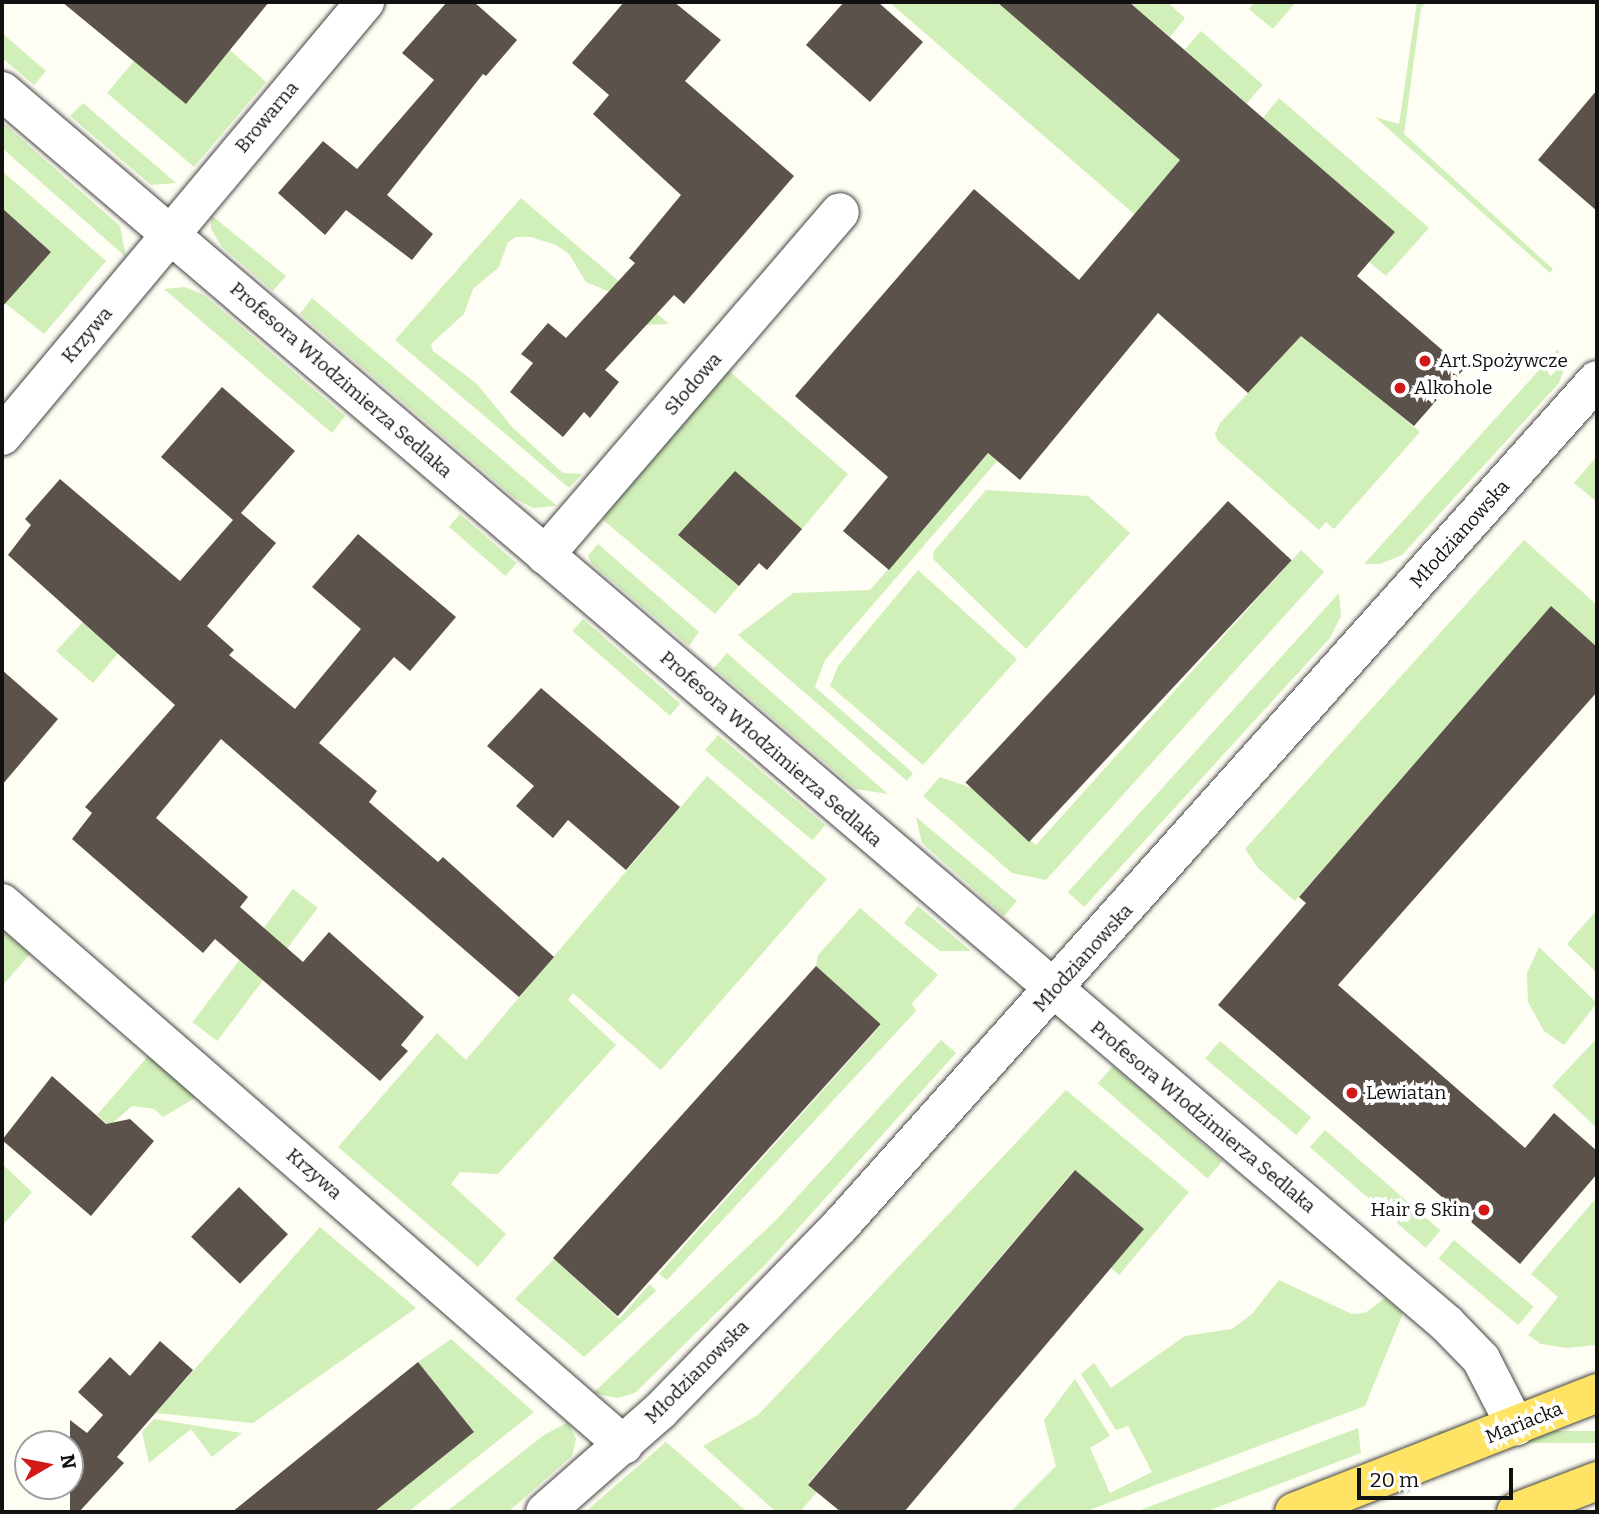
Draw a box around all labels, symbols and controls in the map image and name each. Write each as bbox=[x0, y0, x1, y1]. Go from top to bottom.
street label: Browarna bbox=[231, 77, 303, 157]
street label: Profesora Włodzimierza Sedlaka bbox=[225, 277, 457, 483]
street label: Krzywa bbox=[57, 302, 117, 368]
street label: Słodowa bbox=[660, 348, 726, 420]
place label: Art.Spożywcze bbox=[1439, 350, 1568, 372]
marker: Art.Spożywcze bbox=[1417, 353, 1433, 369]
place label: Alkohole bbox=[1414, 377, 1492, 399]
marker: Alkohole bbox=[1392, 380, 1408, 396]
street label: Młodzianowska bbox=[1406, 475, 1514, 593]
street label: Profesora Włodzimierza Sedlaka bbox=[655, 646, 887, 852]
street label: Młodzianowska bbox=[1029, 899, 1137, 1017]
street label: Profesora Włodzimierza Sedlaka bbox=[1086, 1016, 1320, 1218]
place label: Lewiatan bbox=[1366, 1082, 1446, 1104]
marker: Lewiatan bbox=[1344, 1085, 1360, 1101]
street label: Krzywa bbox=[282, 1144, 346, 1204]
place label: Hair & Skin bbox=[1370, 1199, 1470, 1221]
marker: Hair & Skin bbox=[1476, 1202, 1492, 1218]
street label: Młodzianowska bbox=[640, 1315, 754, 1429]
street label: Mariacka bbox=[1482, 1397, 1566, 1449]
north arrow bbox=[14, 1430, 84, 1500]
text: N bbox=[56, 1452, 81, 1471]
scale bar bbox=[1361, 1454, 1517, 1498]
text: 20 m bbox=[1370, 1467, 1419, 1493]

